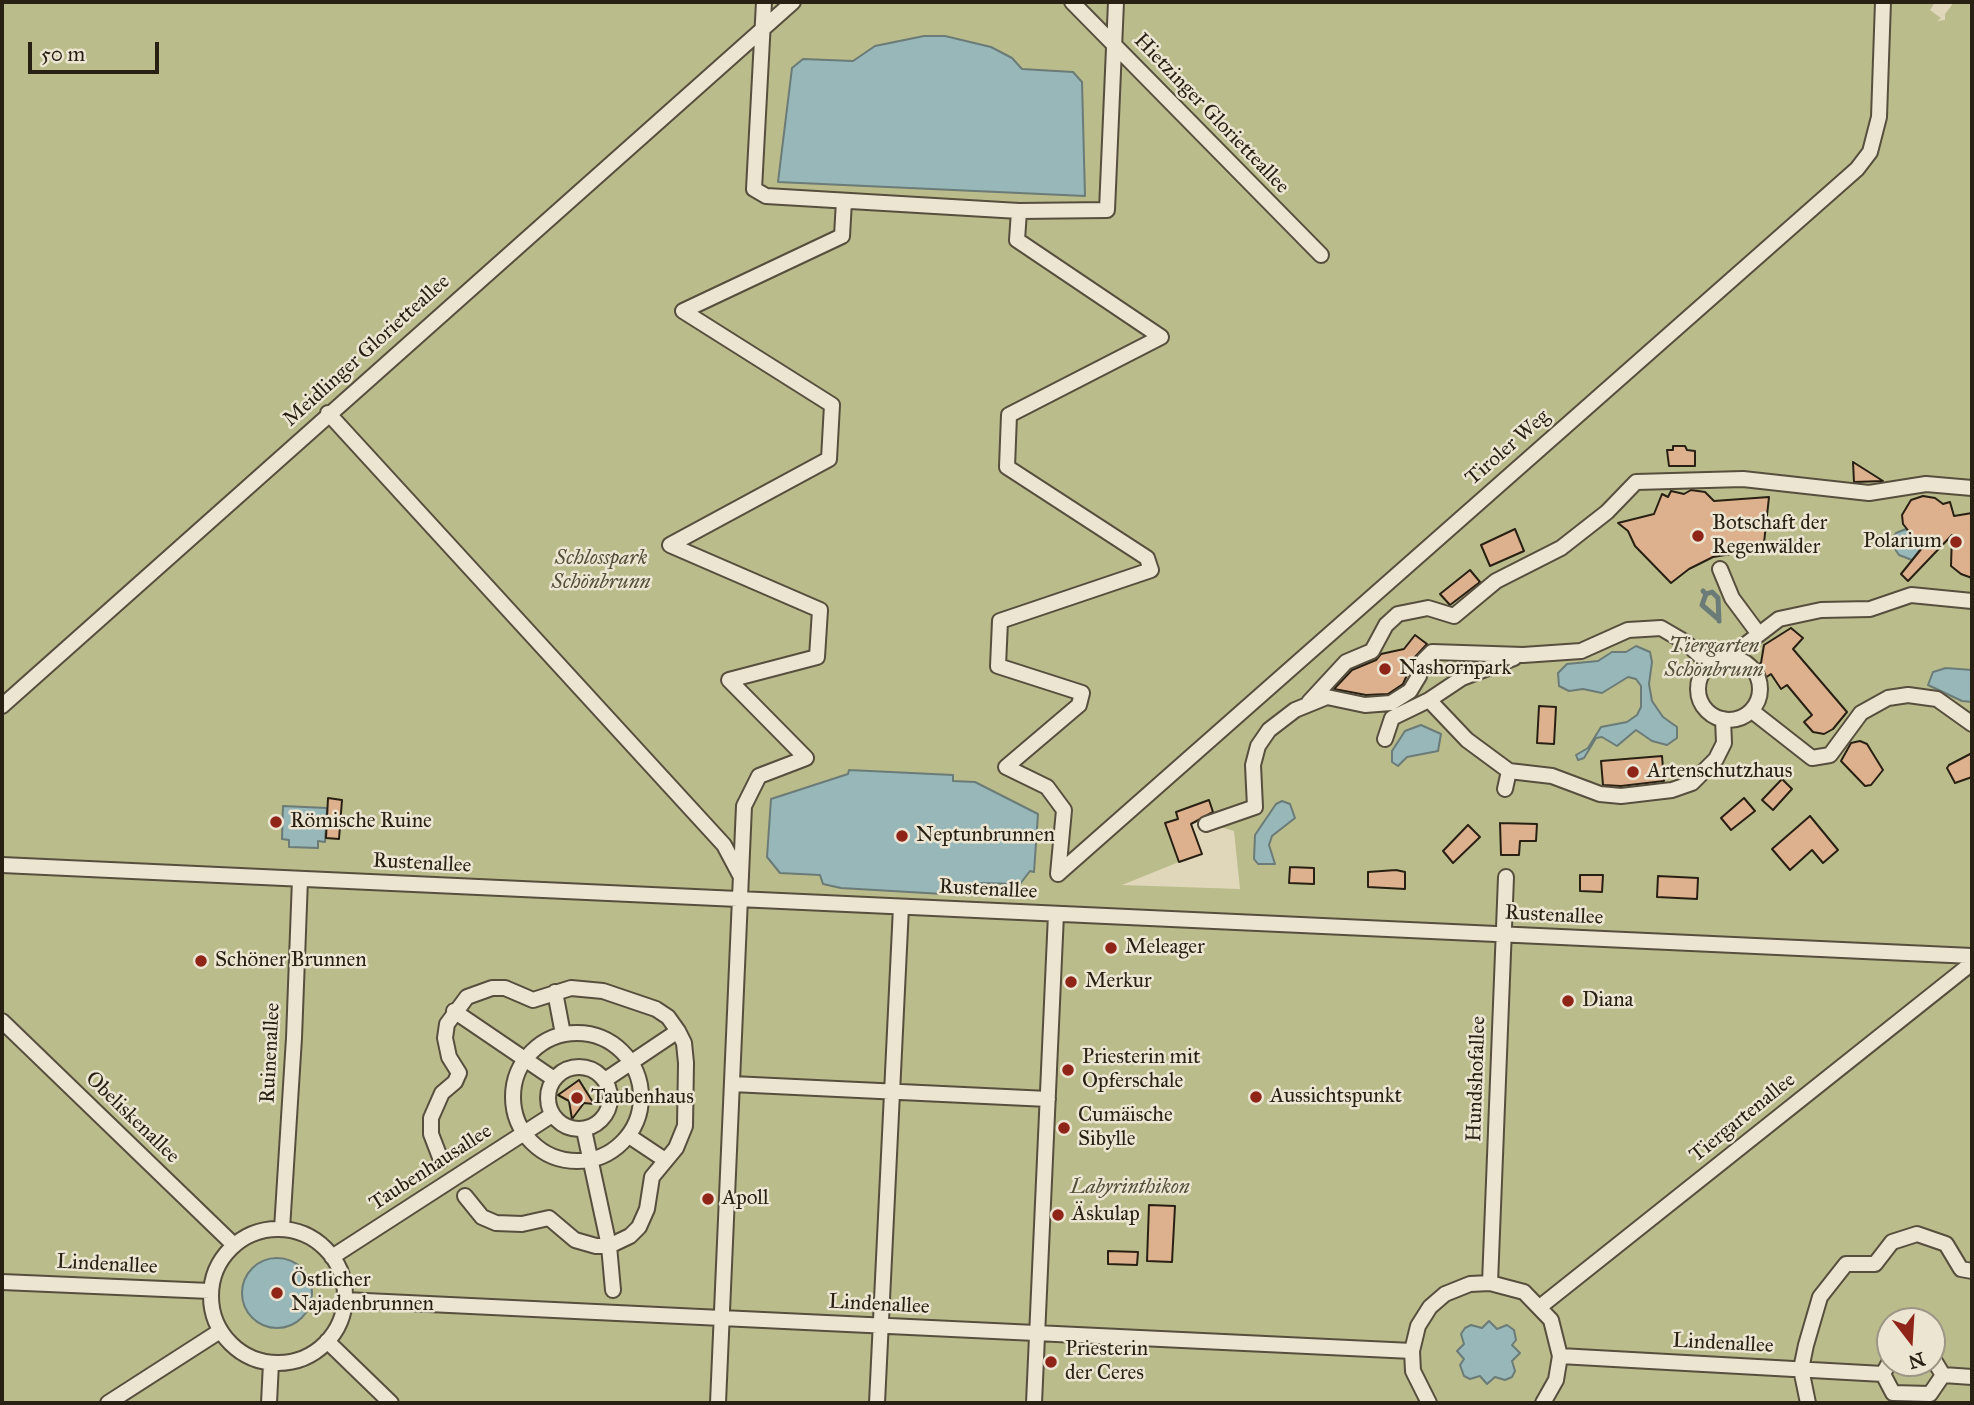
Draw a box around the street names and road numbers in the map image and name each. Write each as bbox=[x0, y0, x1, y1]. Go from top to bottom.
street label: Hietzinger Glorietteallee bbox=[1128, 29, 1294, 199]
street label: Meidlinger Glorietteallee bbox=[279, 270, 455, 432]
street label: Tiroler Weg bbox=[1461, 405, 1555, 491]
street label: Rustenallee bbox=[372, 849, 472, 879]
street label: Rustenallee bbox=[938, 875, 1038, 905]
street label: Rustenallee bbox=[1504, 901, 1604, 931]
street label: Ruinenallee bbox=[256, 1002, 286, 1104]
street label: Hundshofallee bbox=[1462, 1016, 1492, 1142]
street label: Obeliskenallee bbox=[80, 1067, 184, 1169]
street label: Tiergartenallee bbox=[1685, 1068, 1801, 1168]
street label: Taubenhausallee bbox=[365, 1119, 497, 1217]
street label: Lindenallee bbox=[56, 1250, 158, 1280]
street label: Lindenallee bbox=[828, 1290, 930, 1320]
street label: Lindenallee bbox=[1672, 1329, 1774, 1359]

